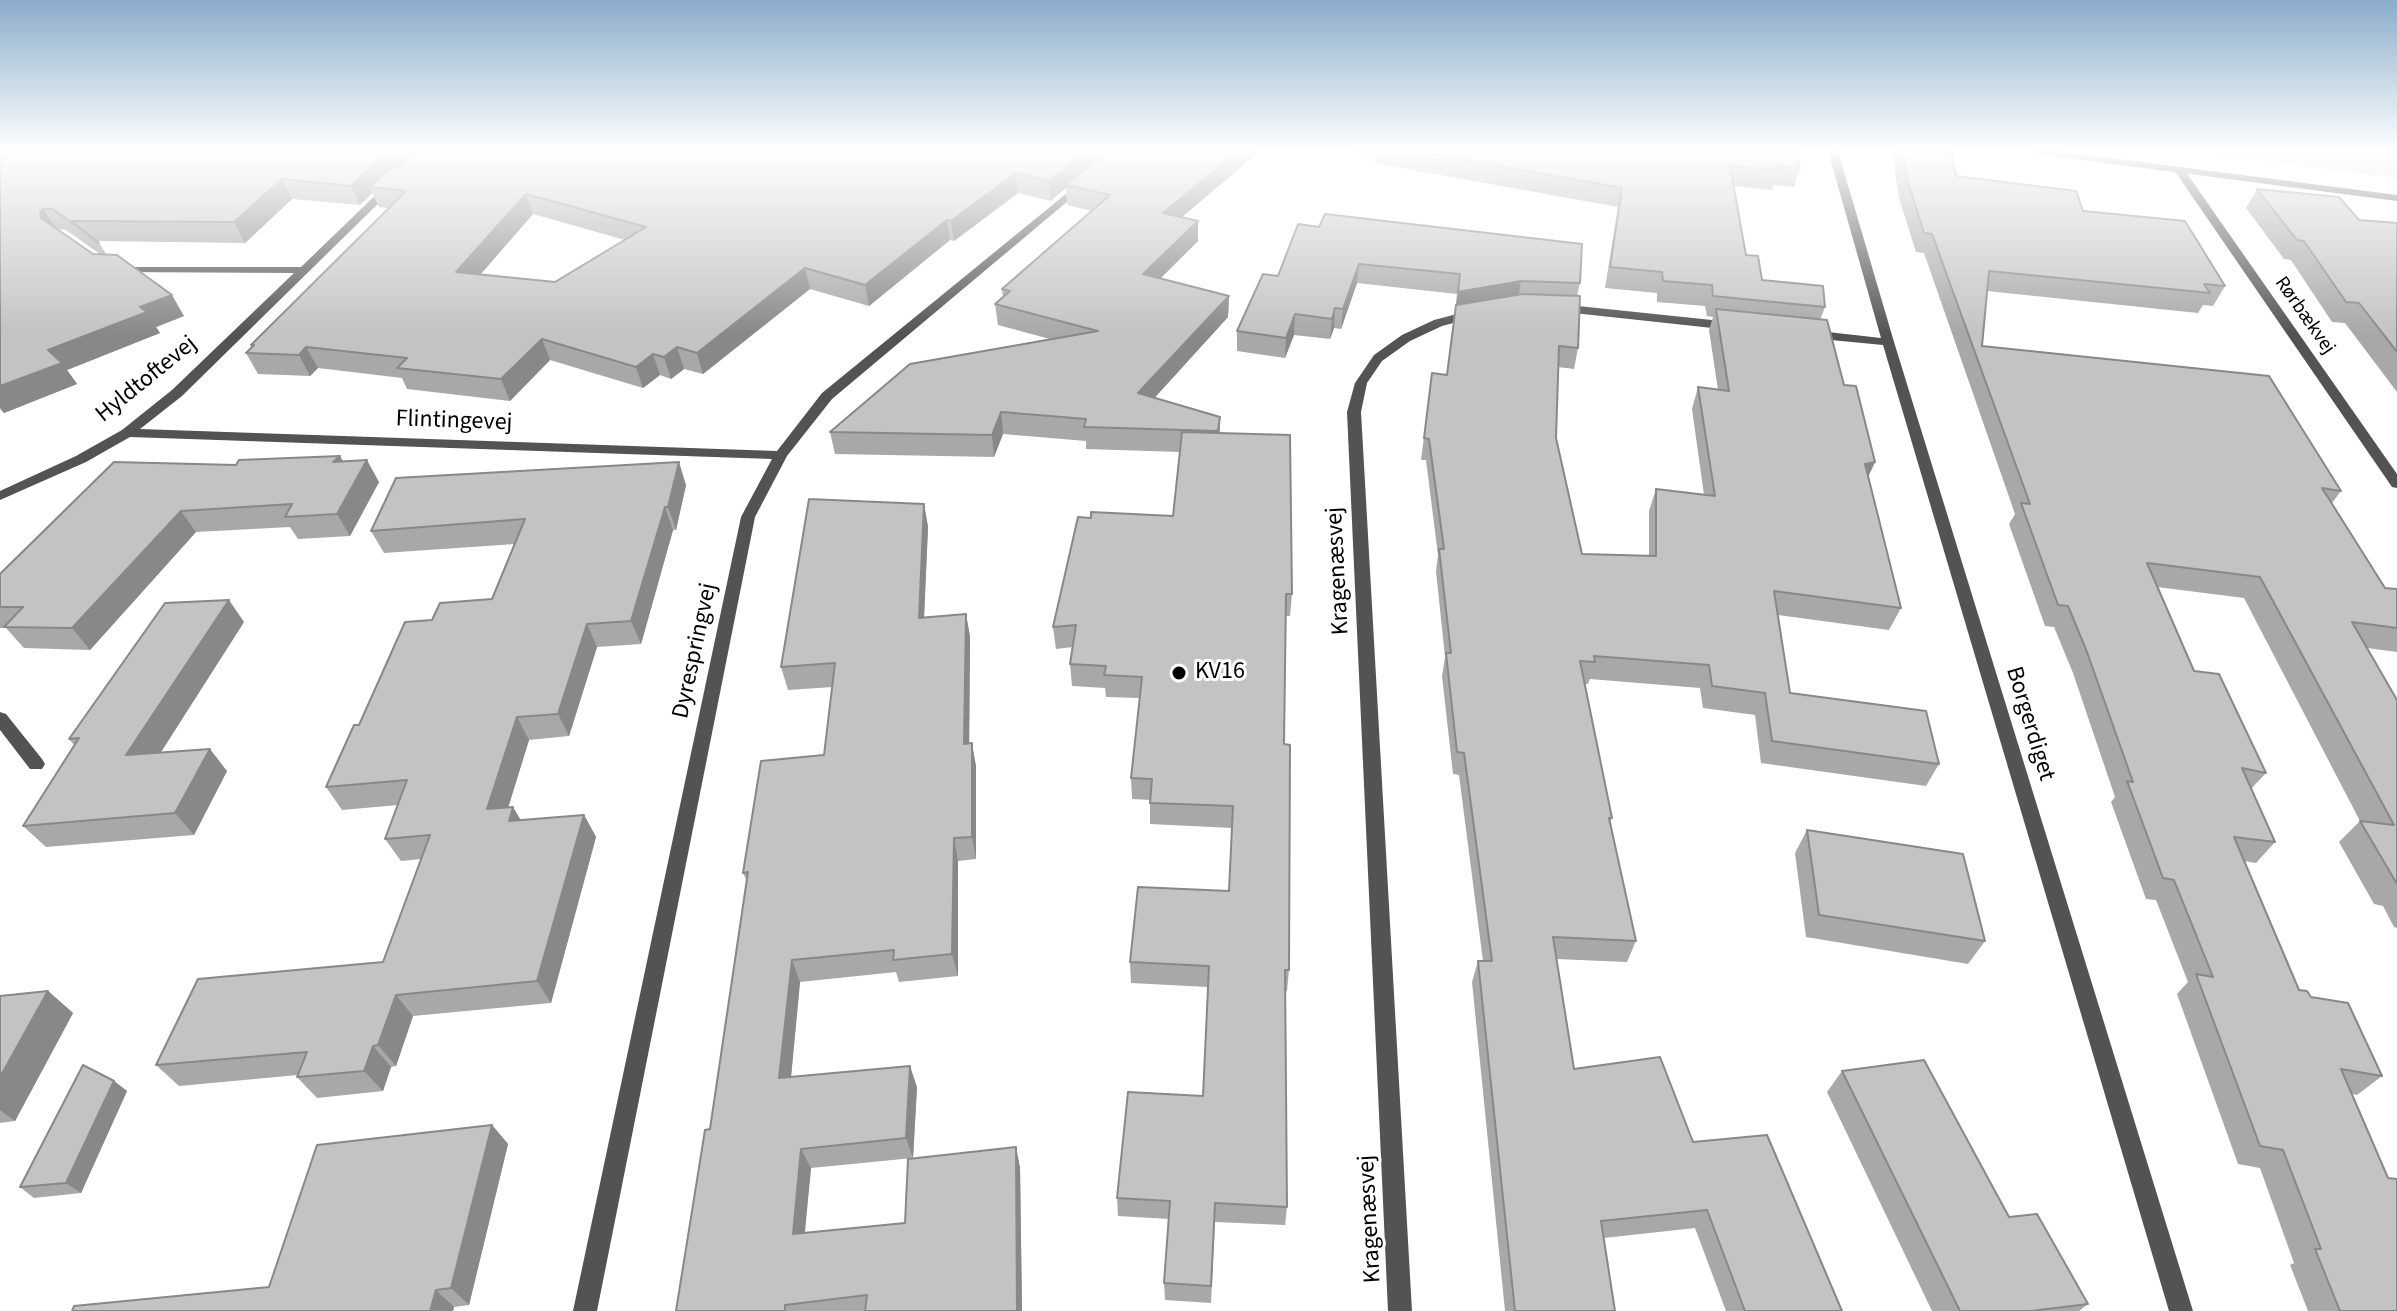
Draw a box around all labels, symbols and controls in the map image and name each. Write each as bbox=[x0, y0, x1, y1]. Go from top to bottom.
street label: Rørbækvej bbox=[2269, 273, 2339, 359]
street label: Hyldtoftevej bbox=[91, 330, 203, 430]
street label: Flintingevej bbox=[395, 406, 513, 438]
street label: Kragenæsvej bbox=[1321, 506, 1357, 636]
street label: Dyrespringvej bbox=[668, 581, 724, 721]
place label: KV16 bbox=[1195, 659, 1245, 687]
street label: Borgerdiget bbox=[1998, 663, 2060, 785]
marker: KV16 bbox=[1170, 664, 1188, 682]
street label: Kragenæsvej bbox=[1353, 1154, 1389, 1284]

